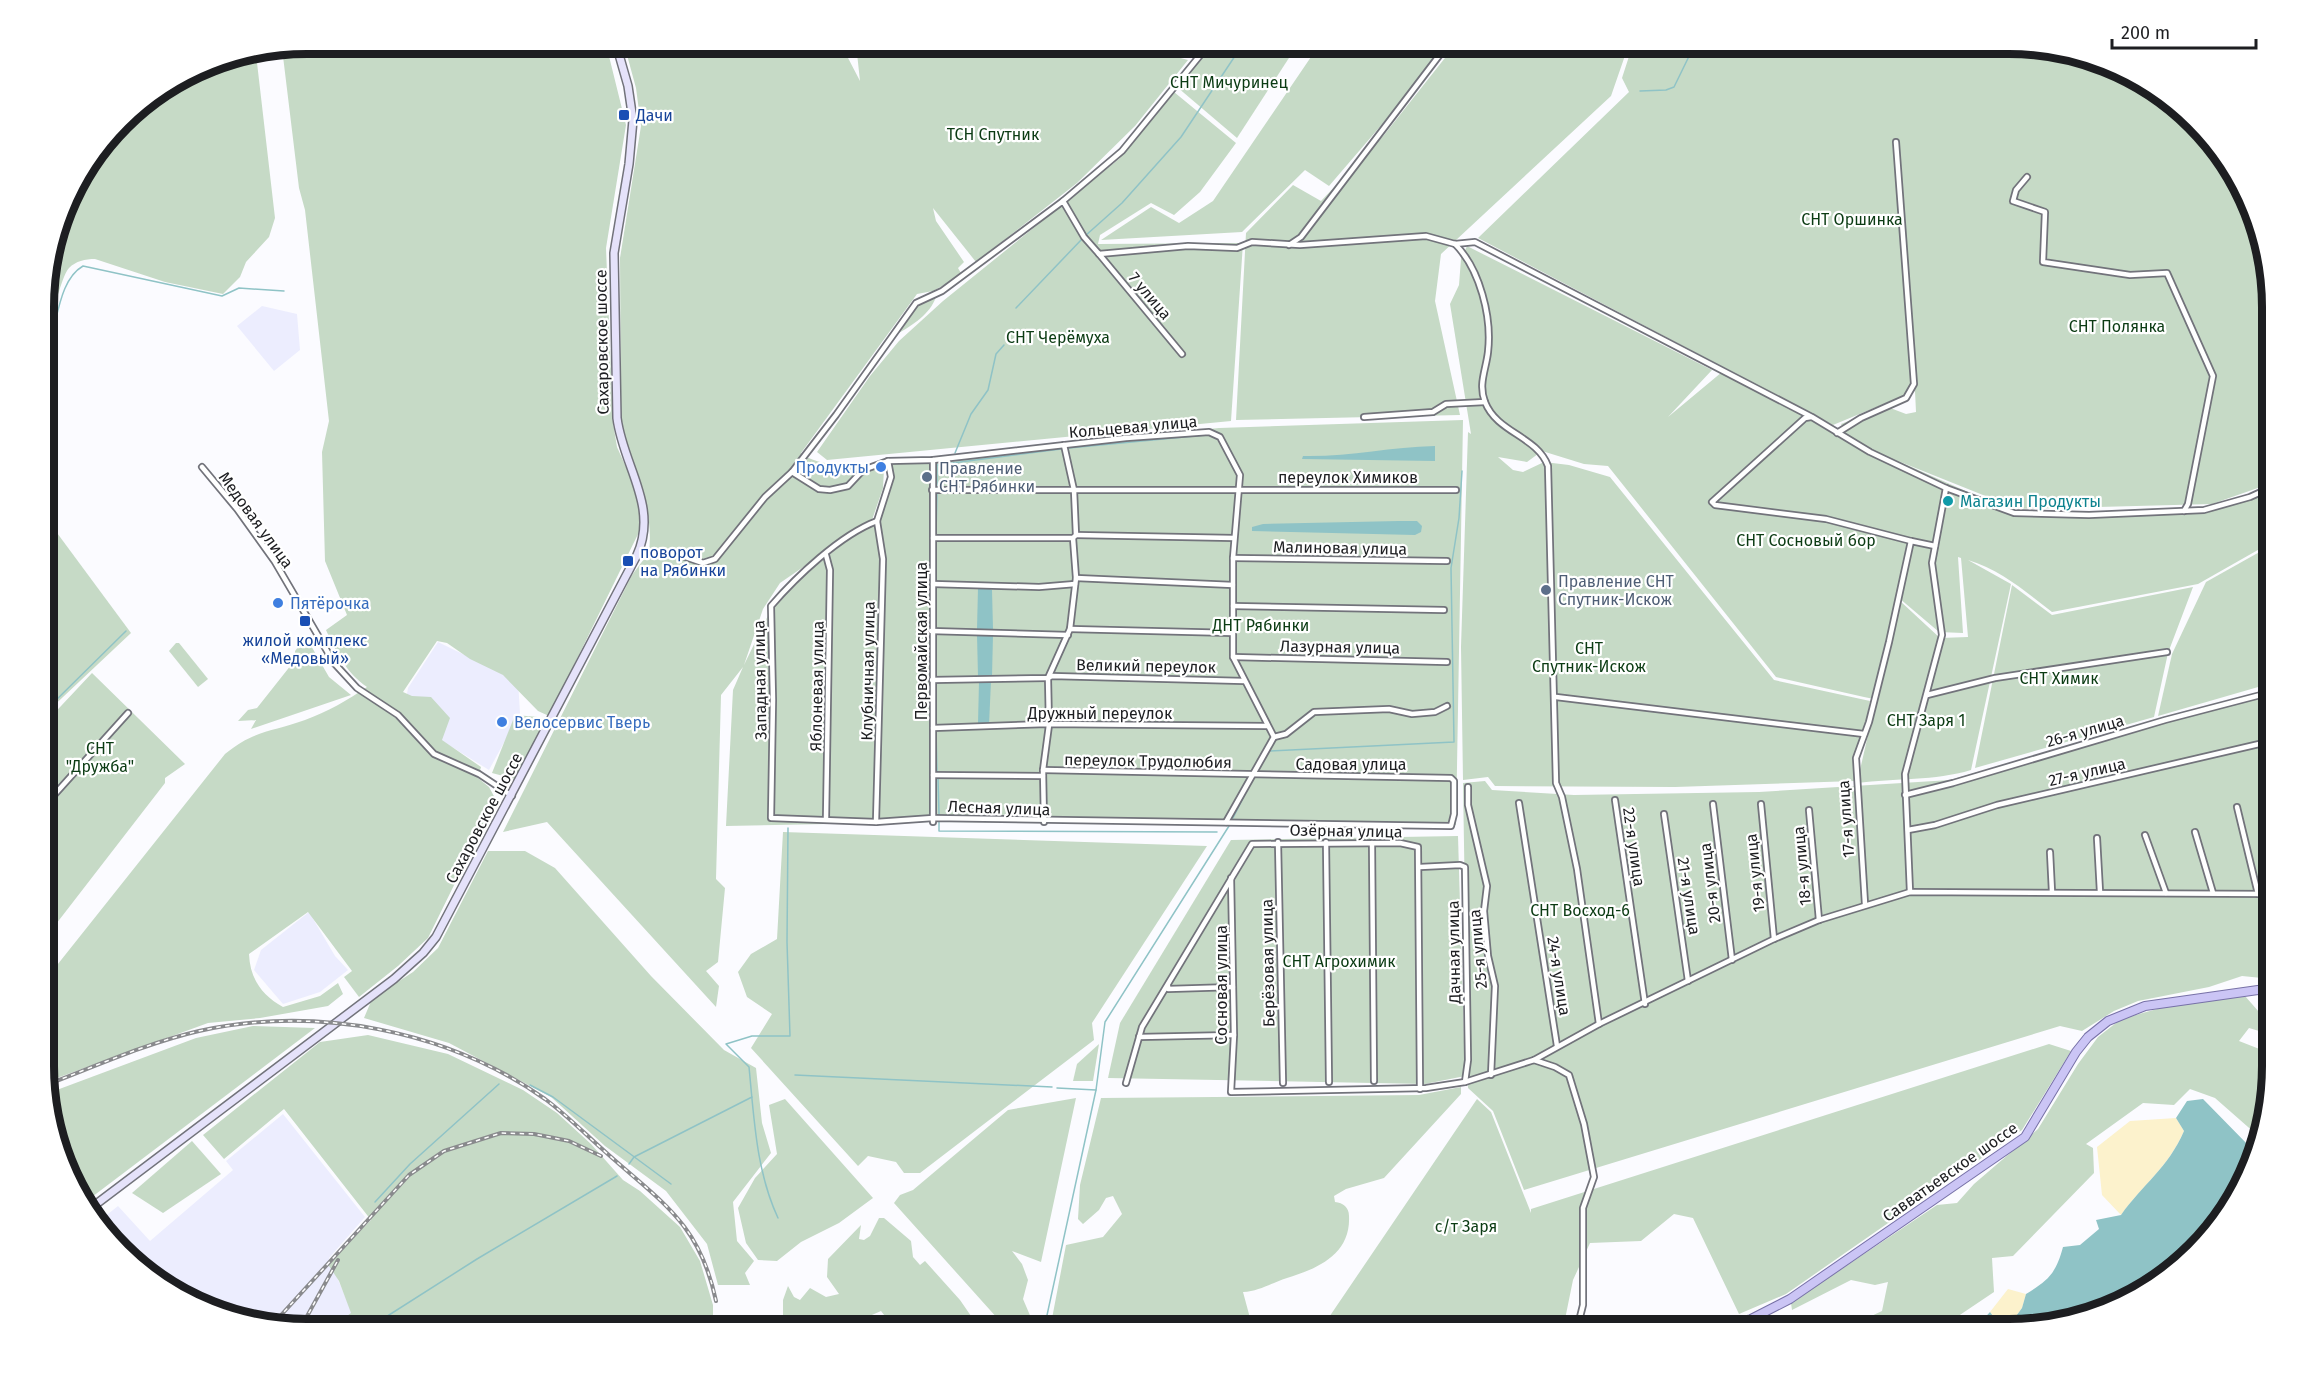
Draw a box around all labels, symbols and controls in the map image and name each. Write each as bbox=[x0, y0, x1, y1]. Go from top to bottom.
scale bar bbox=[2112, 12, 2256, 50]
text: 200 m bbox=[2121, 22, 2170, 44]
park label: СНТ Мичуринец bbox=[1170, 73, 1289, 92]
place label: Дачи bbox=[635, 106, 673, 125]
marker: Дачи bbox=[617, 108, 631, 122]
park label: ТСН Спутник bbox=[947, 125, 1040, 144]
park label: СНТ Оршинка bbox=[1801, 210, 1903, 229]
street label: 7 улица bbox=[1125, 268, 1175, 324]
street label: Сахаровское шоссе bbox=[591, 269, 613, 415]
park label: СНТ Полянка bbox=[2069, 317, 2165, 336]
park label: СНТ Черёмуха bbox=[1006, 328, 1110, 347]
street label: Кольцевая улица bbox=[1068, 412, 1198, 442]
place label: Продукты bbox=[795, 458, 869, 477]
place label: Правление СНТ Рябинки bbox=[939, 459, 1035, 496]
marker: Продукты bbox=[874, 460, 888, 474]
street label: Медовая улица bbox=[215, 468, 297, 572]
street label: переулок Химиков bbox=[1278, 468, 1418, 487]
marker: Правление СНТ Рябинки bbox=[920, 470, 934, 484]
place label: Магазин Продукты bbox=[1960, 492, 2101, 511]
marker: Магазин Продукты bbox=[1941, 494, 1955, 508]
park label: СНТ Сосновый бор bbox=[1736, 531, 1876, 550]
street label: Малиновая улица bbox=[1273, 537, 1407, 559]
place label: поворот на Рябинки bbox=[640, 543, 726, 580]
marker: поворот на Рябинки bbox=[621, 554, 635, 568]
street label: Первомайская улица bbox=[912, 562, 931, 720]
place label: Правление СНТ Спутник-Искож bbox=[1558, 572, 1675, 609]
marker: Правление СНТ Спутник-Искож bbox=[1539, 583, 1553, 597]
place label: Пятёрочка bbox=[290, 594, 370, 613]
marker: Пятёрочка bbox=[271, 596, 285, 610]
street label: Клубничная улица bbox=[857, 601, 879, 741]
marker: жилой комплекс «Медовый» bbox=[298, 614, 312, 628]
park label: ДНТ Рябинки bbox=[1212, 616, 1309, 635]
street label: Западная улица bbox=[749, 620, 771, 740]
street label: Яблоневая улица bbox=[806, 620, 828, 752]
place label: жилой комплекс «Медовый» bbox=[243, 631, 368, 668]
street label: Лазурная улица bbox=[1280, 636, 1400, 658]
park label: СНТ Спутник-Искож bbox=[1532, 639, 1646, 676]
street label: Великий переулок bbox=[1076, 655, 1217, 677]
park label: СНТ Химик bbox=[2019, 669, 2099, 688]
street label: Дружный переулок bbox=[1027, 704, 1173, 723]
park label: СНТ Заря 1 bbox=[1887, 711, 1965, 730]
street label: 26-я улица bbox=[2044, 711, 2126, 751]
place label: Велосервис Тверь bbox=[514, 713, 650, 732]
marker: Велосервис Тверь bbox=[495, 715, 509, 729]
park label: СНТ "Дружба" bbox=[66, 739, 134, 776]
street label: Сахаровское шоссе bbox=[442, 749, 526, 887]
street label: переулок Трудолюбия bbox=[1064, 750, 1232, 772]
street label: 27-я улица bbox=[2047, 754, 2127, 790]
street label: Садовая улица bbox=[1296, 755, 1406, 774]
street label: 17-я улица bbox=[1834, 779, 1858, 859]
street label: Лесная улица bbox=[947, 797, 1051, 819]
street label: 22-я улица bbox=[1619, 806, 1649, 888]
street label: Озёрная улица bbox=[1289, 821, 1403, 841]
street label: 18-я улица bbox=[1789, 826, 1815, 906]
street label: 19-я улица bbox=[1741, 833, 1769, 913]
street label: 20-я улица bbox=[1696, 842, 1724, 924]
street label: 21-я улица bbox=[1673, 856, 1705, 936]
street label: Берёзовая улица bbox=[1257, 899, 1279, 1027]
street label: Дачная улица bbox=[1444, 900, 1464, 1005]
park label: СНТ Восход-6 bbox=[1530, 901, 1630, 920]
street label: 25-я улица bbox=[1465, 908, 1491, 990]
street label: Сосновая улица bbox=[1212, 925, 1231, 1045]
street label: 24-я улица bbox=[1543, 935, 1575, 1017]
park label: СНТ Агрохимик bbox=[1282, 952, 1396, 971]
street label: Савватьевское шоссе bbox=[1879, 1118, 2021, 1226]
park label: с/т Заря bbox=[1435, 1217, 1497, 1236]

